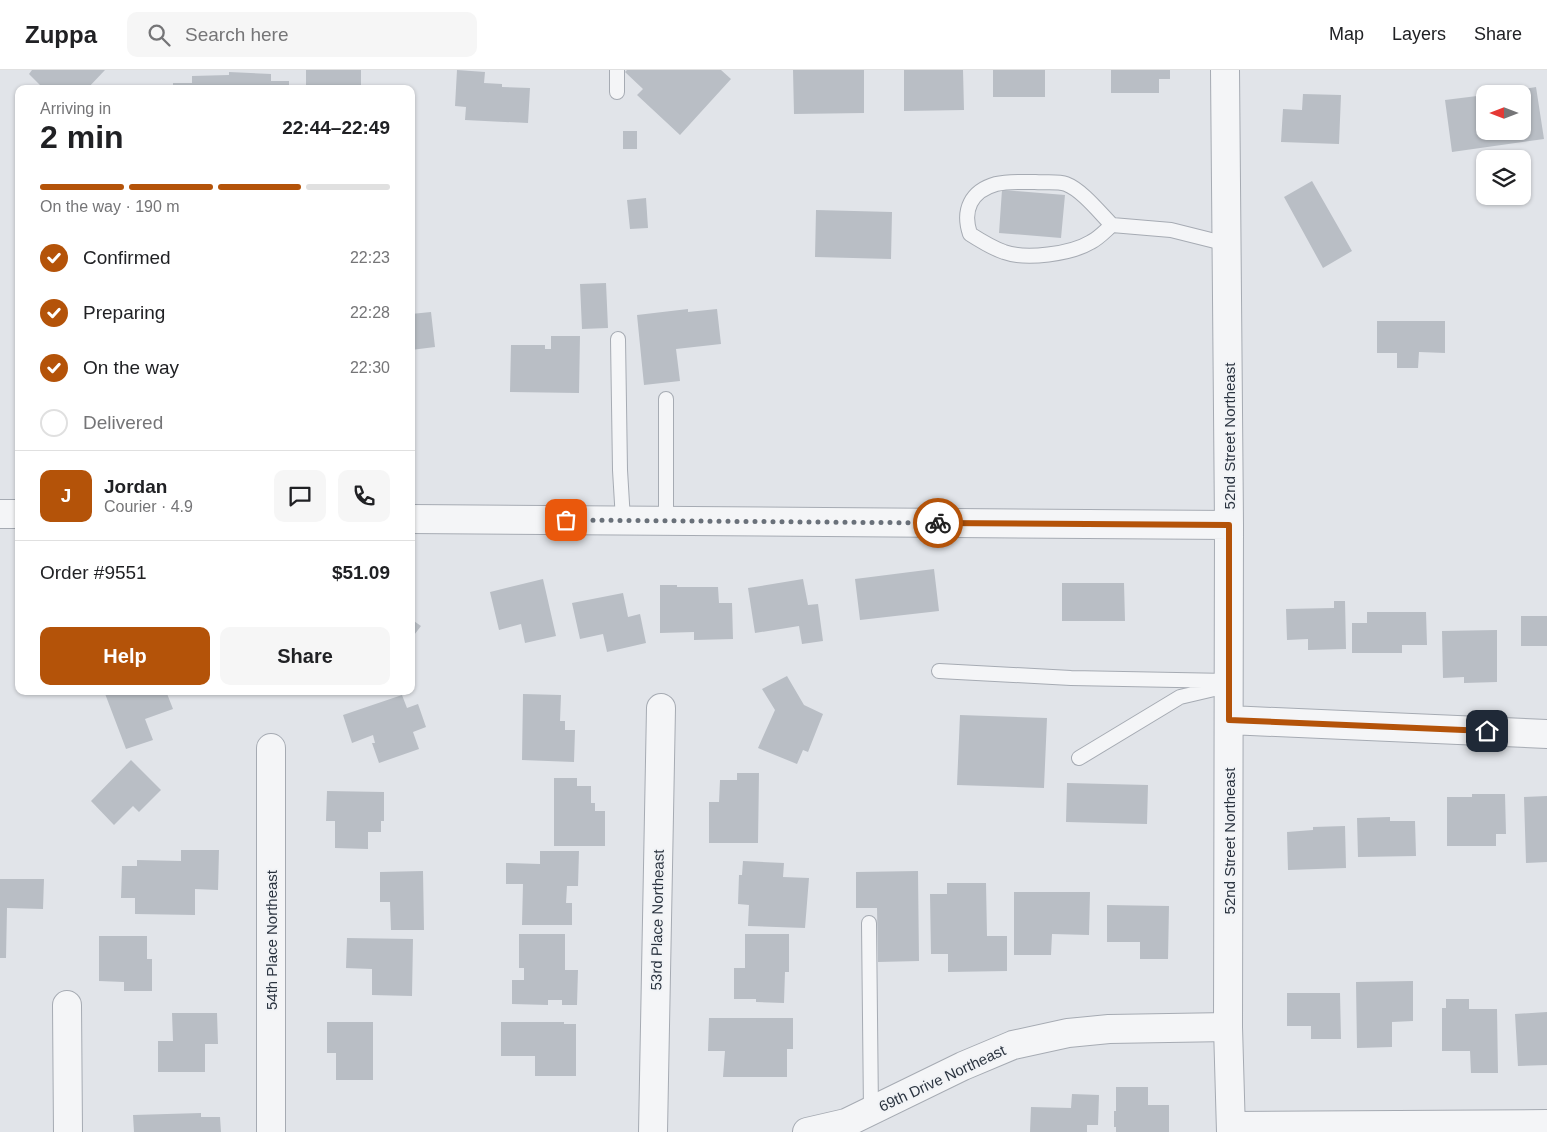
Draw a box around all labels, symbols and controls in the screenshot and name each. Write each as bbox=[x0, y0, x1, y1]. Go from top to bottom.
search box bbox=[127, 12, 477, 57]
text: Zuppa bbox=[25, 21, 97, 48]
icon: search bbox=[145, 21, 173, 49]
text: Search here bbox=[185, 24, 289, 45]
text: Map bbox=[1329, 24, 1364, 44]
text: Layers bbox=[1392, 24, 1446, 44]
text: Share bbox=[1474, 24, 1522, 44]
north arrow bbox=[1476, 85, 1531, 140]
map controls bbox=[1476, 85, 1531, 205]
text: Arriving in bbox=[40, 100, 111, 117]
text: 22:44–22:49 bbox=[282, 117, 390, 138]
text: 2 min bbox=[40, 119, 124, 155]
button: layers bbox=[1476, 150, 1531, 205]
text: On the way · 190 m bbox=[40, 198, 180, 215]
icon: check bbox=[40, 244, 68, 272]
text: Confirmed bbox=[83, 247, 171, 268]
text: 22:23 bbox=[350, 249, 390, 266]
icon: check bbox=[40, 299, 68, 327]
text: Preparing bbox=[83, 302, 165, 323]
text: 22:28 bbox=[350, 304, 390, 321]
icon: check bbox=[40, 354, 68, 382]
text: On the way bbox=[83, 357, 179, 378]
text: 22:30 bbox=[350, 359, 390, 376]
street label: 52nd Street Northeast bbox=[1221, 362, 1238, 509]
text: Delivered bbox=[83, 412, 163, 433]
button: chat bbox=[274, 470, 326, 522]
button: phone bbox=[338, 470, 390, 522]
text: Jordan bbox=[104, 476, 167, 497]
text: J bbox=[61, 485, 71, 506]
text: Courier · 4.9 bbox=[104, 498, 193, 515]
courier bbox=[913, 498, 963, 548]
pin bbox=[545, 499, 587, 541]
icon: bag bbox=[552, 506, 580, 534]
icon: bike bbox=[924, 509, 952, 537]
text: Order #9551 bbox=[40, 562, 147, 583]
text: $51.09 bbox=[332, 562, 390, 583]
button: Help bbox=[40, 627, 210, 685]
button: Share bbox=[220, 627, 390, 685]
pin bbox=[1466, 710, 1508, 752]
icon: home bbox=[1473, 717, 1501, 745]
street label: 52nd Street Northeast bbox=[1221, 767, 1238, 914]
street label: 53rd Place Northeast bbox=[647, 849, 667, 991]
street label: 54th Place Northeast bbox=[263, 869, 280, 1010]
street label: 69th Drive Northeast bbox=[876, 1041, 1009, 1115]

